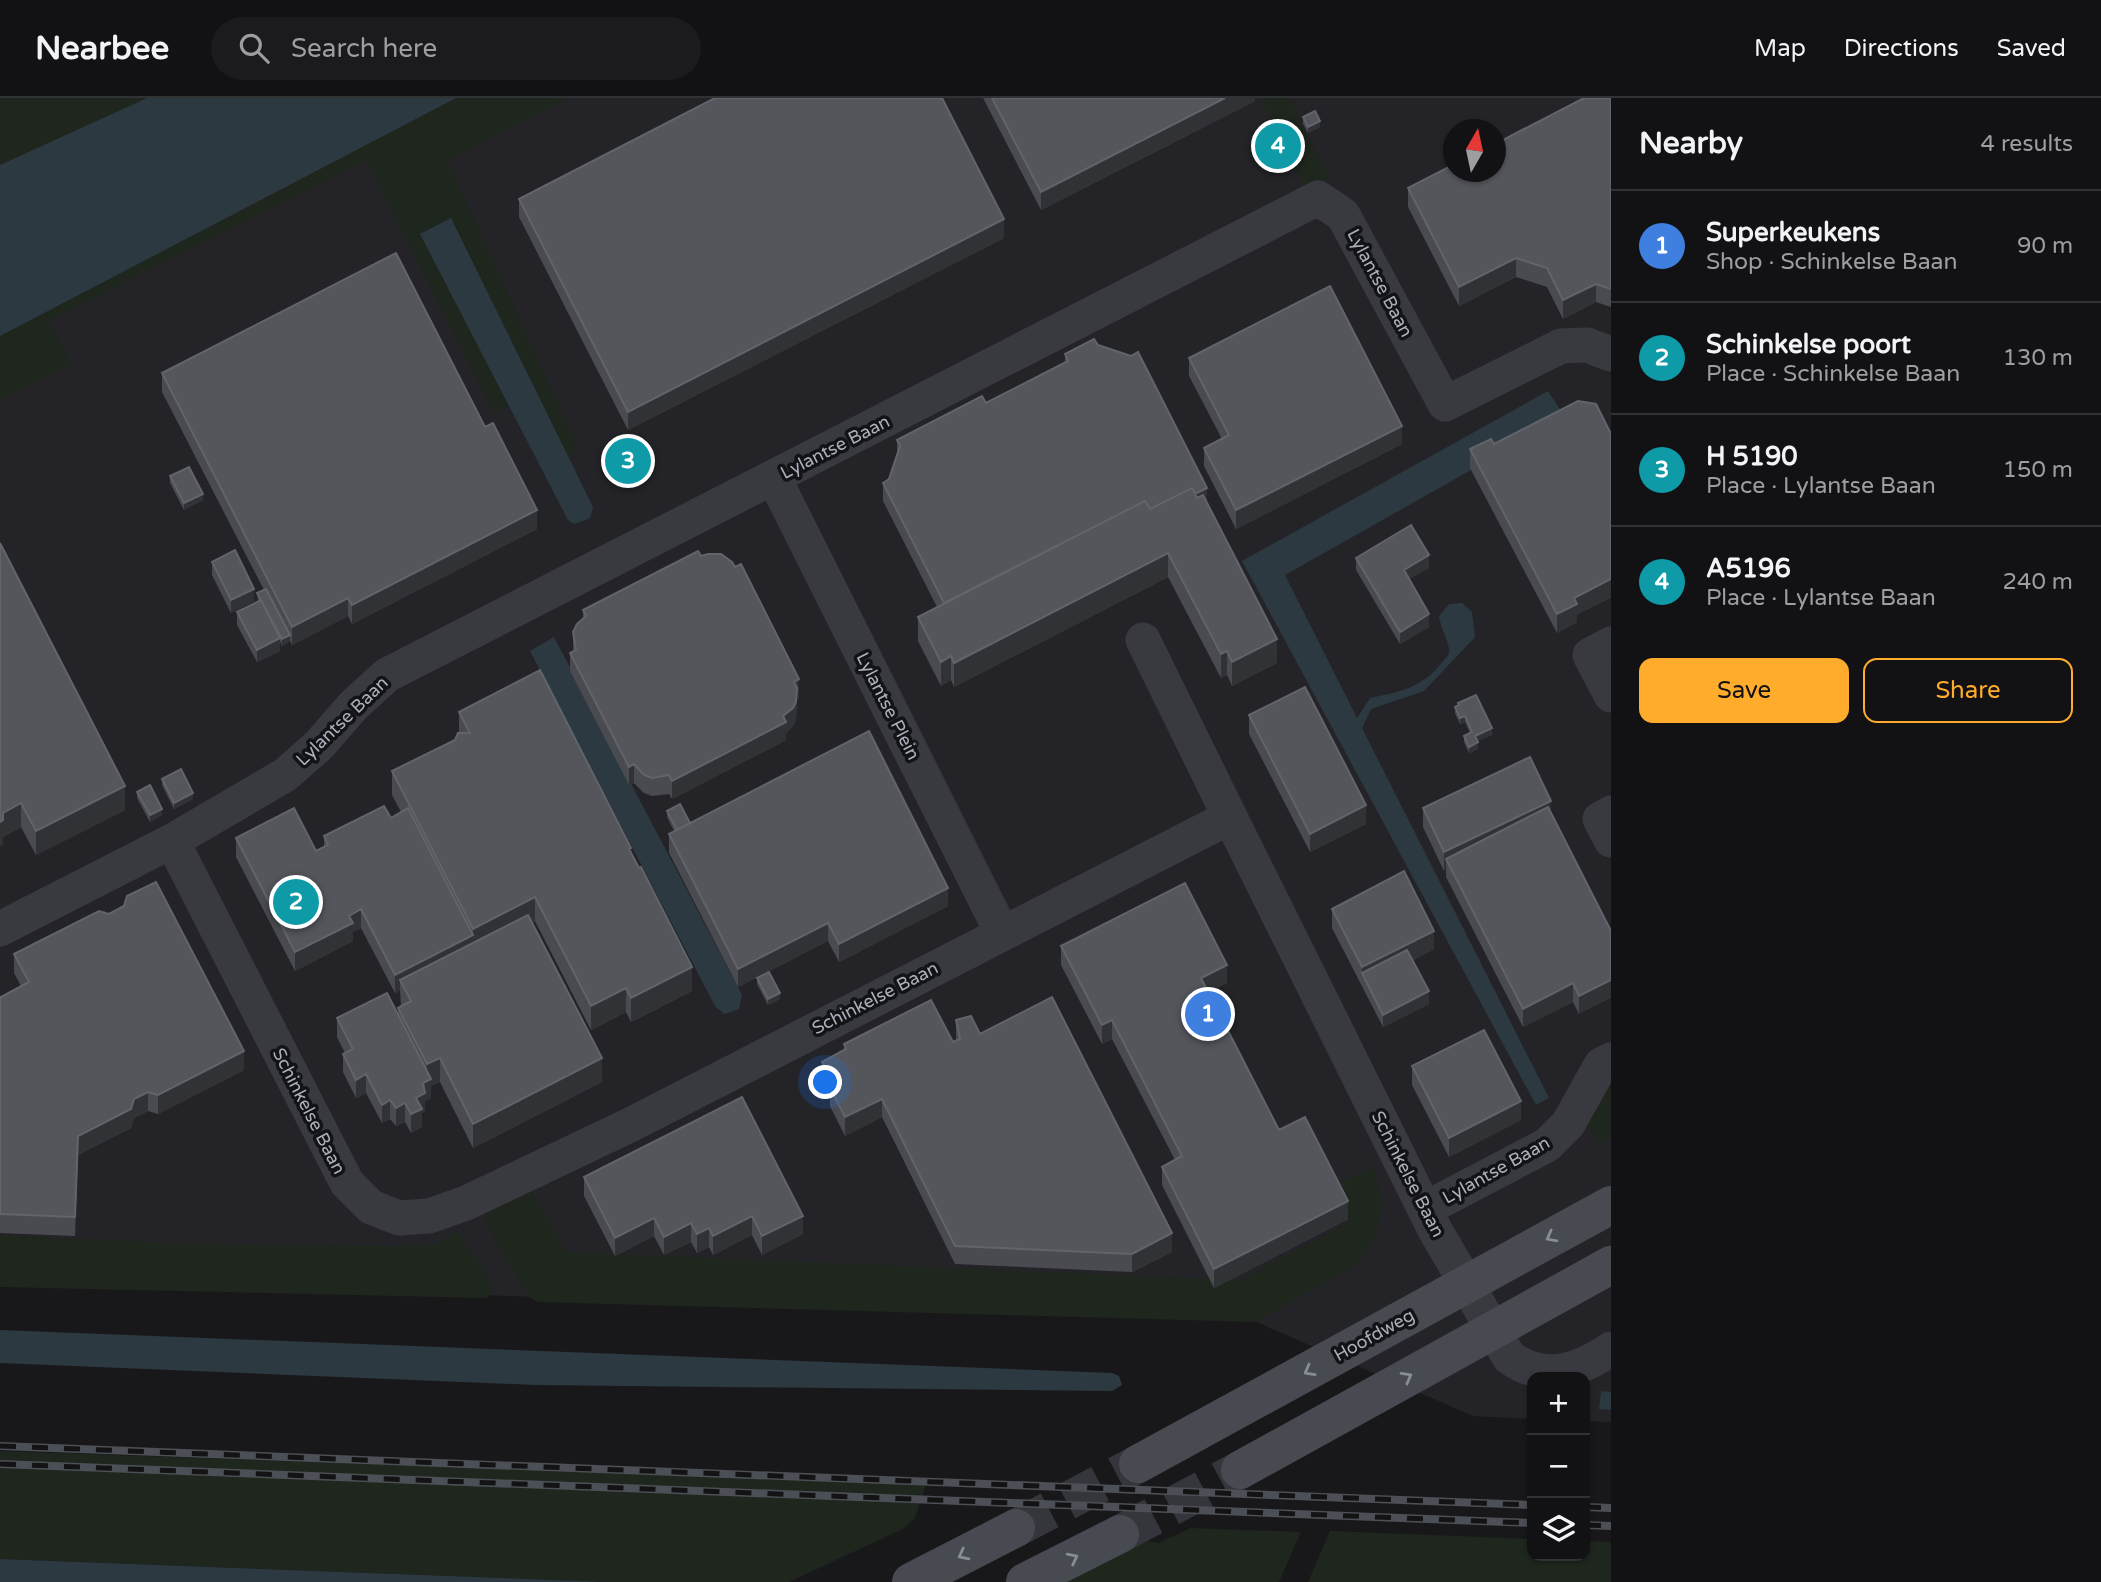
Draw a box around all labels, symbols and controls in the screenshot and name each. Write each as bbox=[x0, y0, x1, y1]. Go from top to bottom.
search box bbox=[211, 17, 701, 80]
text: Nearbee bbox=[35, 29, 169, 68]
icon: search bbox=[235, 29, 273, 67]
text: Search here bbox=[291, 33, 437, 64]
text: Map bbox=[1754, 34, 1806, 63]
text: Directions bbox=[1844, 34, 1959, 63]
text: Saved bbox=[1997, 34, 2066, 63]
north arrow bbox=[1443, 119, 1506, 182]
pin: 4 bbox=[1255, 120, 1301, 172]
text: Nearby bbox=[1639, 125, 1743, 162]
text: 4 results bbox=[1980, 130, 2073, 158]
text: Superkeukens bbox=[1706, 217, 1880, 248]
street label: Lylantse Baan bbox=[1342, 225, 1418, 341]
text: 1 bbox=[1655, 232, 1669, 260]
text: 90 m bbox=[2017, 232, 2073, 260]
text: Shop · Schinkelse Baan bbox=[1706, 248, 1958, 276]
text: Schinkelse poort bbox=[1706, 329, 1911, 360]
text: 2 bbox=[1655, 344, 1669, 372]
text: 130 m bbox=[2003, 344, 2073, 372]
text: Place · Schinkelse Baan bbox=[1706, 360, 1960, 388]
street label: Lylantse Baan bbox=[777, 410, 893, 484]
pin: 3 bbox=[605, 435, 651, 487]
text: H 5190 bbox=[1706, 441, 1798, 472]
text: 3 bbox=[1655, 456, 1669, 484]
text: 150 m bbox=[2003, 456, 2073, 484]
text: Place · Lylantse Baan bbox=[1706, 472, 1936, 500]
text: A5196 bbox=[1706, 553, 1791, 584]
text: 4 bbox=[1655, 568, 1669, 596]
text: 240 m bbox=[2003, 568, 2073, 596]
text: Place · Lylantse Baan bbox=[1706, 584, 1936, 612]
street label: Lylantse Plein bbox=[851, 648, 925, 764]
button: Save bbox=[1639, 658, 1849, 723]
button: Share bbox=[1863, 658, 2073, 723]
street label: Lylantse Baan bbox=[291, 672, 393, 770]
pin: 2 bbox=[273, 876, 319, 928]
street label: Schinkelse Baan bbox=[808, 957, 942, 1039]
pin: 1 bbox=[1185, 988, 1231, 1040]
street label: Schinkelse Baan bbox=[268, 1044, 350, 1178]
your location bbox=[808, 1065, 842, 1099]
street label: Schinkelse Baan bbox=[1367, 1107, 1449, 1241]
street label: Lylantse Baan bbox=[1438, 1131, 1554, 1209]
one-way arrow bbox=[1546, 1229, 1558, 1242]
street label: Hoofdweg bbox=[1330, 1304, 1418, 1366]
one-way arrow bbox=[1303, 1363, 1316, 1376]
one-way arrow bbox=[1399, 1372, 1412, 1385]
map controls bbox=[1527, 1372, 1590, 1561]
button: + bbox=[1527, 1372, 1590, 1435]
button: − bbox=[1527, 1435, 1590, 1498]
button: layers bbox=[1527, 1498, 1590, 1561]
one-way arrow bbox=[958, 1547, 970, 1560]
one-way arrow bbox=[1066, 1552, 1078, 1566]

